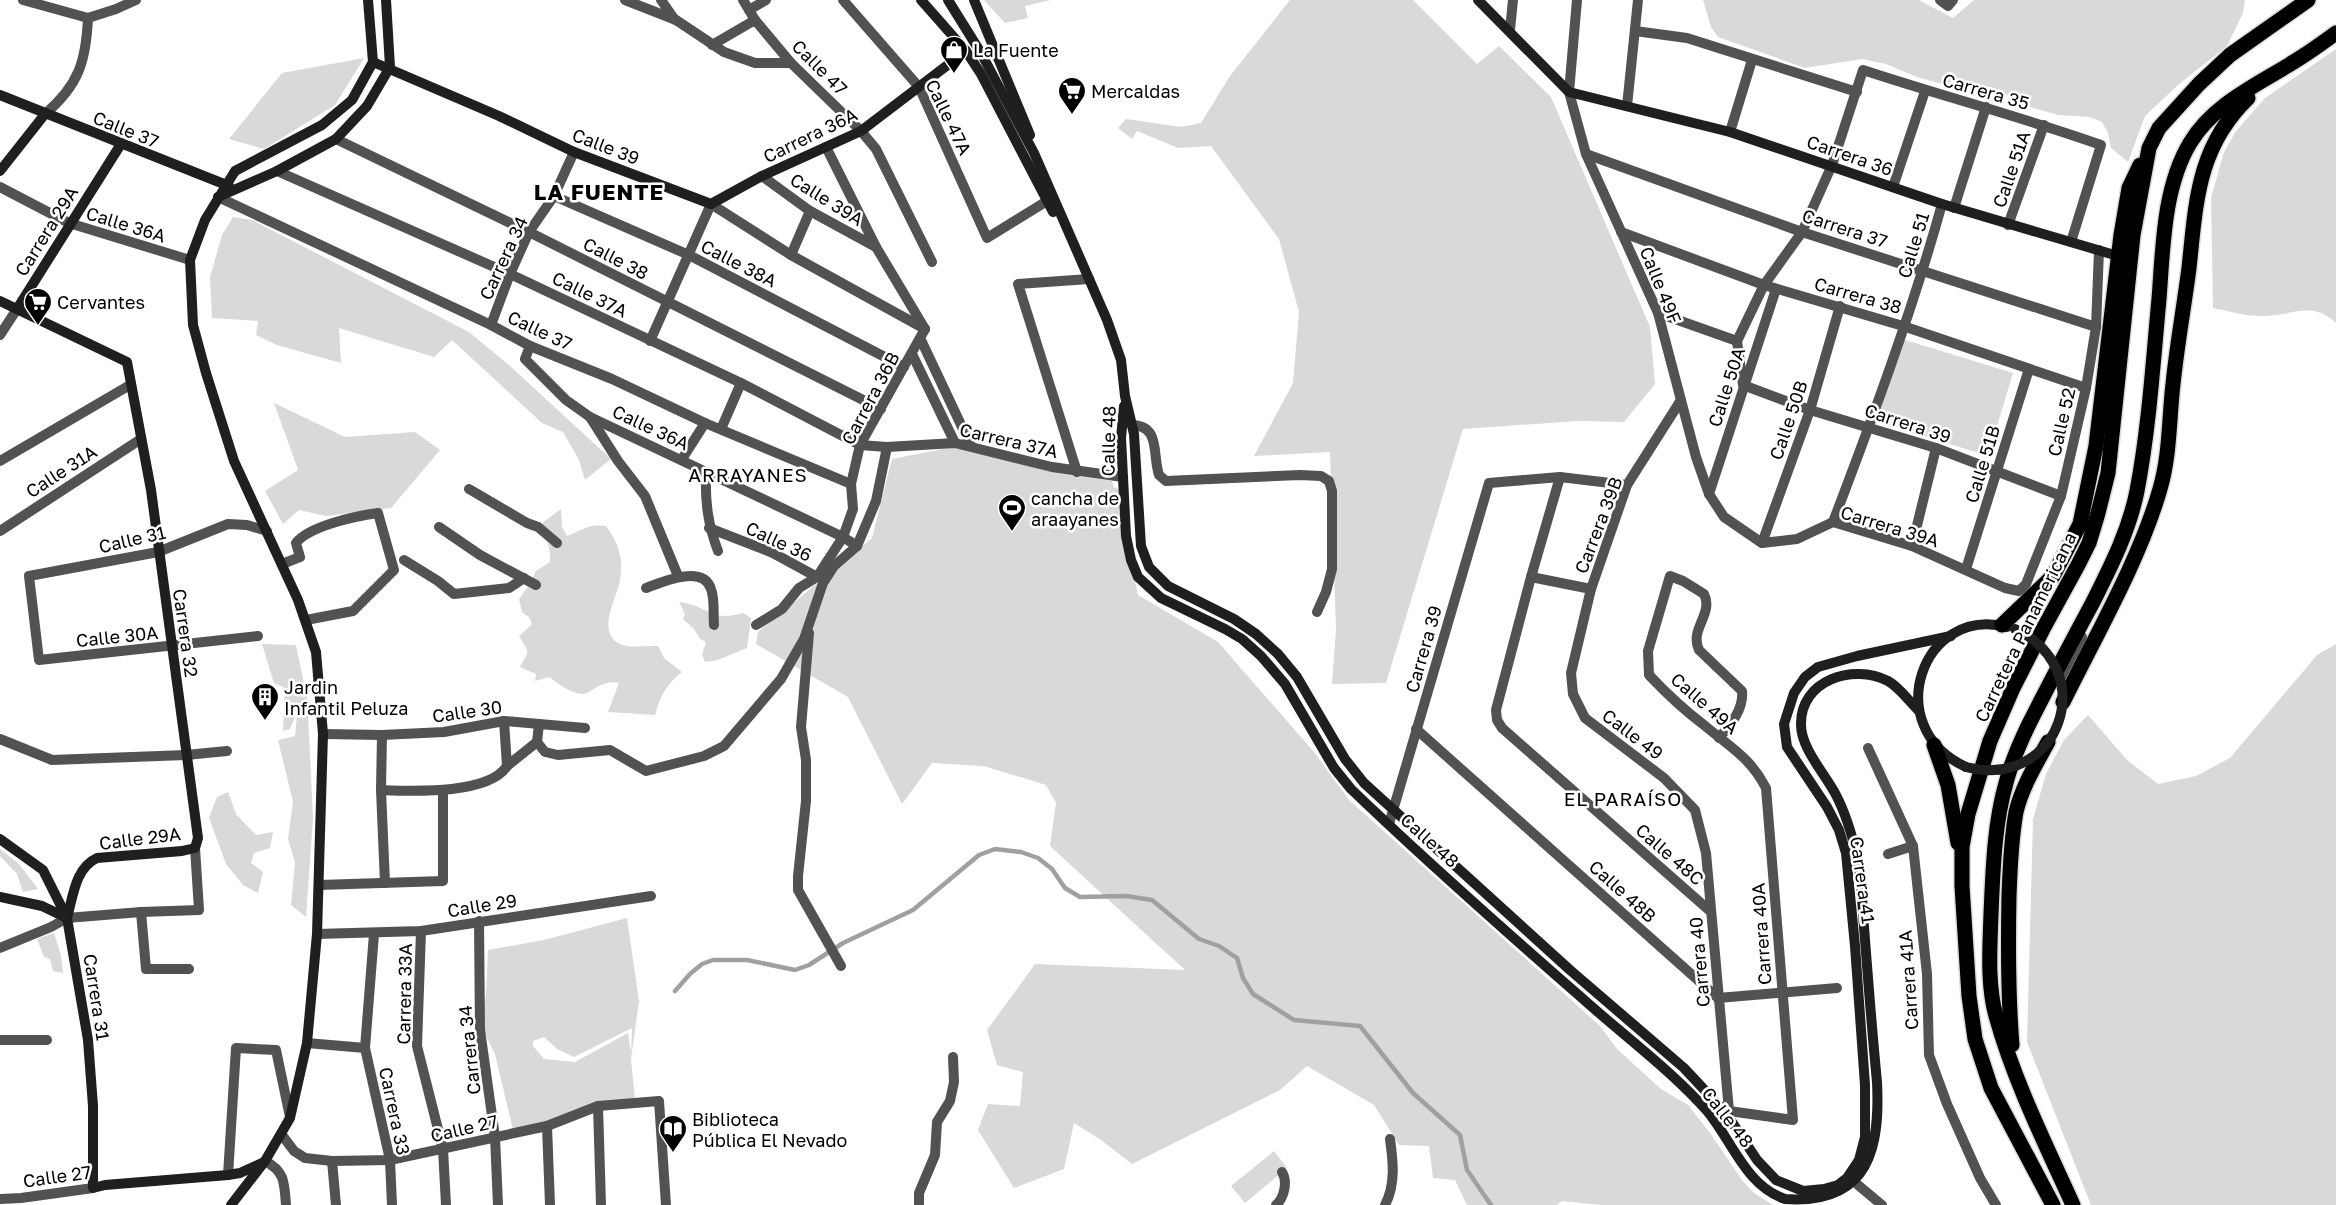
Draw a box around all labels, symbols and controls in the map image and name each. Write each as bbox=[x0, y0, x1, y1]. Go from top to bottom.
street label: Calle 47 bbox=[788, 35, 852, 99]
shop icon: La Fuente bbox=[939, 35, 969, 74]
place label: La Fuente bbox=[973, 39, 1059, 61]
street label: Carrera 35 bbox=[1940, 68, 2032, 114]
street label: Calle 47A bbox=[921, 76, 977, 158]
supermarket icon: Mercaldas bbox=[1057, 76, 1087, 115]
place label: Mercaldas bbox=[1091, 80, 1180, 102]
street label: Carrera 36A bbox=[759, 103, 861, 167]
street label: Calle 37 bbox=[90, 106, 162, 152]
street label: Calle 39 bbox=[569, 123, 643, 169]
street label: Calle 51A bbox=[1988, 128, 2034, 210]
street label: Carrera 36 bbox=[1804, 130, 1896, 180]
street label: Calle 39A bbox=[786, 168, 868, 230]
district label: LA FUENTE bbox=[534, 178, 664, 205]
street label: Carrera 29A bbox=[10, 182, 82, 280]
street label: Calle 36A bbox=[83, 201, 169, 247]
street label: Carrera 37 bbox=[1800, 204, 1890, 252]
street label: Calle 51 bbox=[1893, 209, 1934, 281]
street label: Carrera 34 bbox=[474, 213, 532, 303]
street label: Calle 38 bbox=[580, 232, 652, 284]
street label: Calle 38A bbox=[697, 235, 781, 291]
street label: Calle 49F bbox=[1636, 243, 1686, 327]
street label: Calle 37A bbox=[549, 266, 631, 322]
street label: Carrera 38 bbox=[1812, 272, 1904, 318]
supermarket icon: Cervantes bbox=[23, 287, 53, 326]
place label: Cervantes bbox=[57, 291, 145, 313]
street label: Calle 37 bbox=[504, 305, 576, 355]
street label: Calle 50A bbox=[1703, 344, 1749, 430]
street label: Carrera 36B bbox=[836, 348, 904, 448]
street label: Calle 50B bbox=[1764, 377, 1812, 463]
street label: Calle 52 bbox=[2042, 386, 2080, 458]
street label: Carrera 39 bbox=[1862, 399, 1954, 447]
street label: Calle 36A bbox=[609, 400, 693, 454]
street label: Calle 48 bbox=[1096, 405, 1120, 477]
street label: Carrera 37A bbox=[958, 418, 1060, 462]
street label: Calle 51B bbox=[1960, 423, 2004, 505]
street label: Calle 31A bbox=[21, 440, 101, 502]
district label: ARRAYANES bbox=[688, 463, 808, 486]
street label: Carrera 39B bbox=[1570, 474, 1626, 576]
place label: cancha de araayanes bbox=[1031, 487, 1119, 530]
sports icon: cancha de araayanes bbox=[997, 493, 1027, 532]
street label: Carrera 39A bbox=[1838, 501, 1942, 551]
street label: Calle 36 bbox=[743, 516, 815, 566]
street label: Calle 31 bbox=[96, 521, 168, 557]
street label: Carretera Panamericana bbox=[1969, 529, 2081, 725]
street label: Carrera 32 bbox=[169, 587, 203, 679]
street label: Carrera 39 bbox=[1400, 603, 1446, 695]
street label: Calle 30A bbox=[75, 621, 159, 651]
street label: Calle 49A bbox=[1667, 668, 1743, 738]
place label: Jardin Infantil Peluza bbox=[284, 676, 408, 719]
building icon: Jardin Infantil Peluza bbox=[250, 682, 280, 721]
street label: Calle 30 bbox=[431, 695, 503, 727]
street label: Calle 49 bbox=[1598, 704, 1668, 764]
district label: EL PARAÍSO bbox=[1564, 787, 1682, 810]
street label: Calle 48 bbox=[1396, 808, 1464, 872]
street label: Calle 48C bbox=[1632, 819, 1708, 889]
street label: Calle 29A bbox=[98, 822, 182, 854]
street label: Carrera 41 bbox=[1846, 835, 1880, 925]
street label: Calle 48B bbox=[1585, 855, 1661, 927]
street label: Carrera 40A bbox=[1746, 882, 1776, 986]
street label: Calle 29 bbox=[446, 889, 518, 921]
street label: Carrera 40 bbox=[1684, 916, 1714, 1008]
street label: Carrera 41A bbox=[1894, 929, 1922, 1031]
street label: Carrera 33A bbox=[392, 943, 416, 1045]
street label: Carrera 31 bbox=[79, 952, 115, 1042]
street label: Carrera 34 bbox=[453, 1004, 485, 1096]
street label: Carrera 33 bbox=[375, 1065, 415, 1157]
street label: Calle 48 bbox=[1698, 1082, 1758, 1152]
place label: Biblioteca Pública El Nevado bbox=[692, 1108, 847, 1151]
street label: Calle 27 bbox=[428, 1110, 500, 1146]
library icon: Biblioteca Pública El Nevado bbox=[658, 1114, 688, 1153]
street label: Calle 27 bbox=[21, 1160, 93, 1192]

